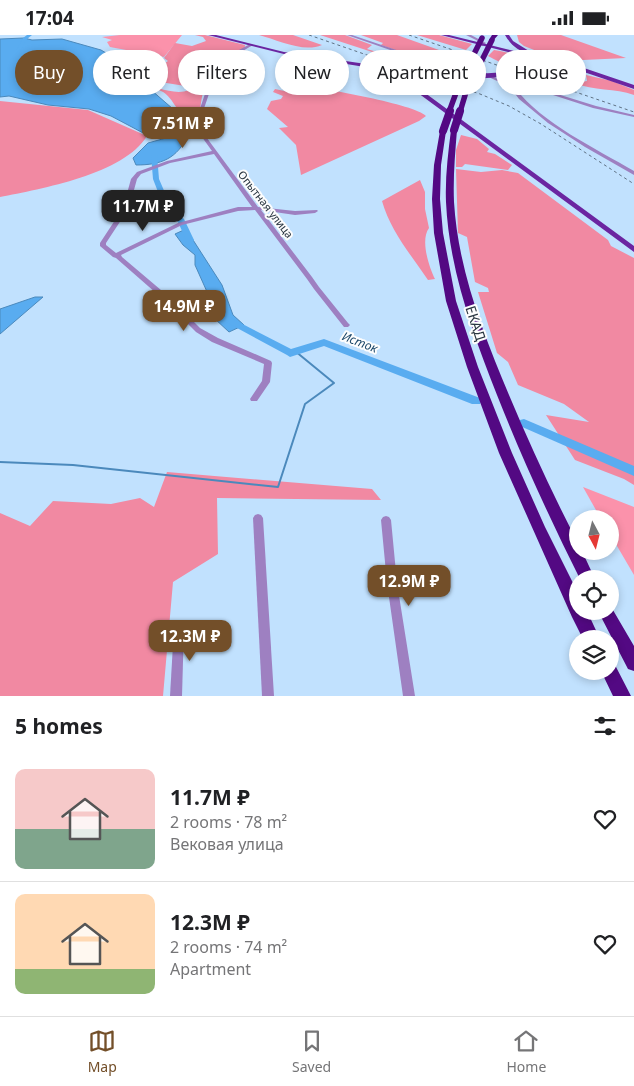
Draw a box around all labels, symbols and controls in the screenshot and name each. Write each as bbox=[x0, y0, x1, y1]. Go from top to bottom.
text: 17:04 bbox=[25, 5, 74, 31]
chip: Buy bbox=[15, 50, 83, 95]
chip: Rent bbox=[93, 50, 168, 95]
chip: Filters bbox=[178, 50, 265, 95]
chip: New bbox=[275, 50, 349, 95]
chip: Apartment bbox=[359, 50, 486, 95]
chip: House bbox=[496, 50, 586, 95]
pin: 7.51M ₽ bbox=[137, 107, 229, 149]
text: 7.51M ₽ bbox=[153, 112, 213, 134]
street label: Опытная улица bbox=[235, 167, 297, 241]
pin: 11.7M ₽ bbox=[97, 189, 189, 232]
text: 11.7M ₽ bbox=[113, 195, 173, 217]
pin: 14.9M ₽ bbox=[138, 289, 230, 332]
text: 14.9M ₽ bbox=[154, 295, 214, 317]
street label: ЕКАД bbox=[461, 303, 491, 344]
water label: Исток bbox=[340, 327, 381, 357]
north arrow bbox=[569, 510, 619, 560]
map controls bbox=[569, 510, 619, 680]
pin: 12.9M ₽ bbox=[363, 565, 455, 607]
text: 12.9M ₽ bbox=[379, 570, 439, 592]
button: locate bbox=[569, 570, 619, 620]
pin: 12.3M ₽ bbox=[144, 619, 236, 662]
text: 12.3M ₽ bbox=[160, 625, 220, 647]
button: layers bbox=[569, 630, 619, 680]
text: 5 homes bbox=[15, 712, 103, 740]
icon: filters bbox=[591, 712, 619, 740]
text: 11.7M ₽ bbox=[170, 783, 250, 811]
icon: home bbox=[55, 789, 115, 849]
icon: heart bbox=[591, 805, 619, 833]
text: 2 rooms · 78 m² bbox=[170, 811, 287, 833]
text: Вековая улица bbox=[170, 833, 284, 855]
text: 12.3M ₽ bbox=[170, 908, 250, 936]
icon: home bbox=[55, 914, 115, 974]
icon: heart bbox=[591, 930, 619, 958]
text: 2 rooms · 74 m² bbox=[170, 936, 287, 958]
text: Apartment bbox=[170, 958, 251, 980]
tab: Map bbox=[88, 1027, 117, 1076]
tab: Saved bbox=[292, 1027, 331, 1076]
tab: Home bbox=[507, 1027, 546, 1076]

